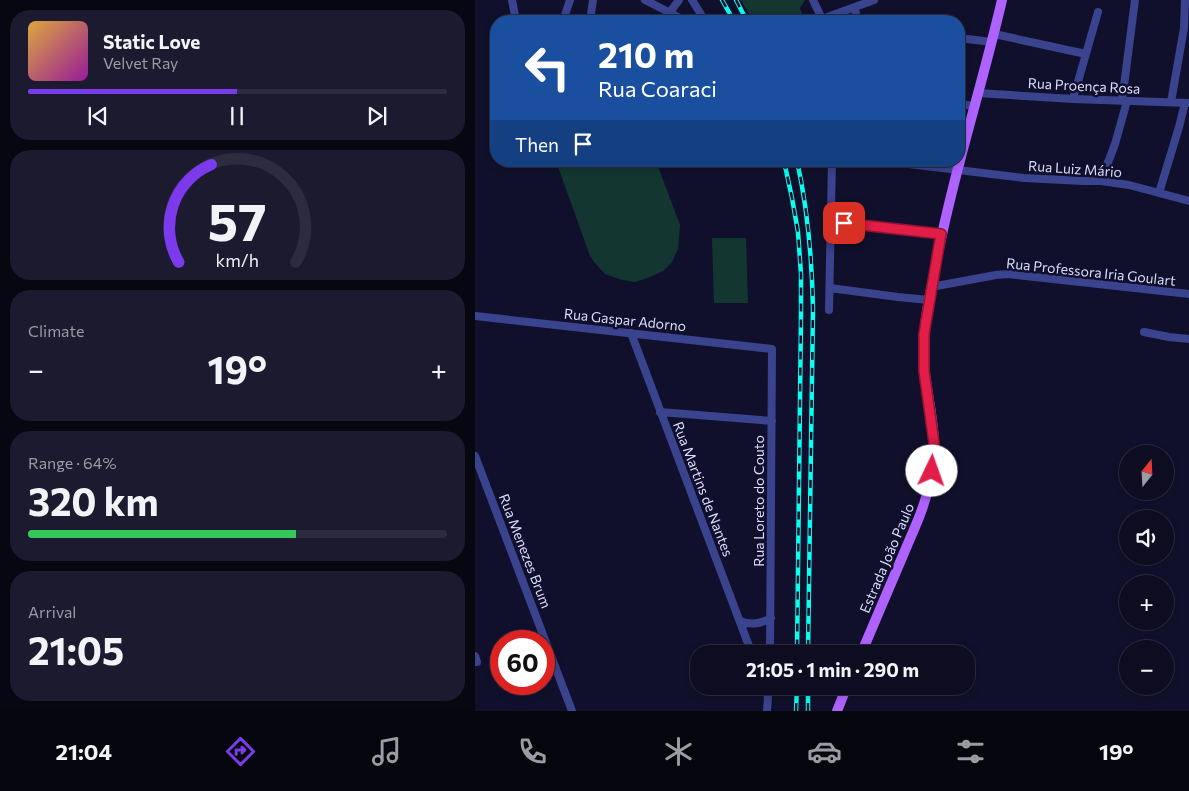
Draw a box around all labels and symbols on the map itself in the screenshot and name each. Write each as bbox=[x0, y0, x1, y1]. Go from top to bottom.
street label: Rua Proença Rosa bbox=[1027, 74, 1141, 97]
street label: Rua Luiz Mário bbox=[1027, 157, 1123, 180]
pin bbox=[823, 202, 865, 244]
street label: Rua Professora Iria Goulart bbox=[1005, 254, 1177, 289]
street label: Rua Gaspar Adorno bbox=[563, 305, 687, 334]
street label: Rua Martins de Nantes bbox=[670, 419, 737, 559]
street label: Rua Loreto do Couto bbox=[750, 435, 767, 567]
position arrow bbox=[905, 444, 957, 496]
north arrow bbox=[1119, 445, 1174, 500]
street label: Rua Menezes Brum bbox=[496, 491, 555, 611]
street label: Estrada João Paulo bbox=[856, 500, 917, 615]
speed limit sign: 60 bbox=[490, 630, 555, 695]

